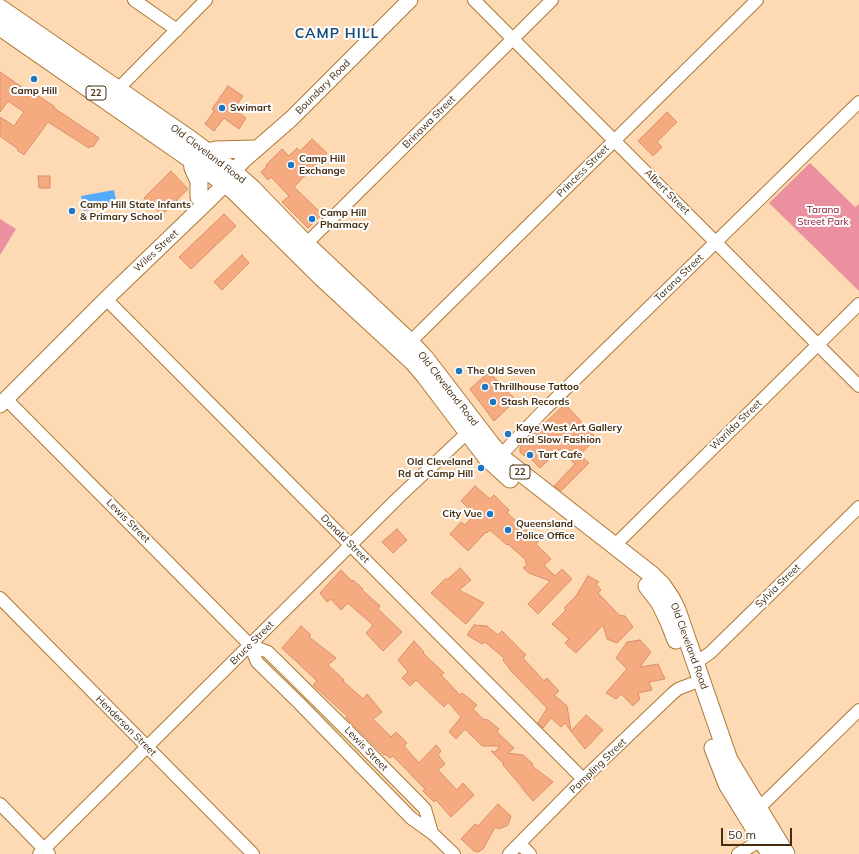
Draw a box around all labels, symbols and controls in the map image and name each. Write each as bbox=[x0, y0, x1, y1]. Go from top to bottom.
district label: CAMP HILL bbox=[295, 26, 379, 42]
street label: Boundary Road bbox=[293, 57, 353, 117]
marker: Camp Hill bbox=[29, 74, 39, 84]
place label: Camp Hill bbox=[11, 85, 57, 97]
road number: 22 bbox=[86, 86, 106, 100]
street label: Brinawa Street bbox=[400, 93, 458, 151]
place label: Swimart bbox=[230, 102, 271, 114]
marker: Swimart bbox=[217, 103, 227, 113]
street label: Old Cleveland Road bbox=[168, 122, 248, 186]
street label: Princess Street bbox=[554, 142, 612, 200]
place label: Camp Hill Exchange bbox=[299, 153, 345, 176]
marker: Camp Hill Exchange bbox=[286, 160, 296, 170]
street label: Albert Street bbox=[642, 167, 692, 217]
place label: Camp Hill State Infants & Primary School bbox=[80, 199, 191, 222]
park label: Tarana Street Park bbox=[797, 204, 849, 228]
marker: Camp Hill State Infants & Primary School bbox=[67, 206, 77, 216]
place label: Camp Hill Pharmacy bbox=[320, 207, 369, 230]
marker: Camp Hill Pharmacy bbox=[307, 214, 317, 224]
street label: Wiles Street bbox=[131, 227, 181, 275]
street label: Tarana Street bbox=[652, 252, 706, 304]
street label: Old Cleveland Road bbox=[415, 349, 481, 429]
place label: The Old Seven bbox=[467, 365, 536, 377]
marker: The Old Seven bbox=[454, 366, 464, 376]
place label: Thrillhouse Tattoo bbox=[493, 381, 579, 393]
marker: Thrillhouse Tattoo bbox=[480, 382, 490, 392]
place label: Stash Records bbox=[501, 396, 569, 408]
marker: Stash Records bbox=[488, 397, 498, 407]
street label: Warilda Street bbox=[708, 397, 764, 453]
place label: Kaye West Art Gallery and Slow Fashion bbox=[516, 422, 622, 446]
marker: Kaye West Art Gallery and Slow Fashion bbox=[503, 429, 513, 439]
place label: Tart Cafe bbox=[538, 449, 582, 461]
marker: Tart Cafe bbox=[525, 450, 535, 460]
place label: Old Cleveland Rd at Camp Hill bbox=[398, 456, 473, 480]
marker: Old Cleveland Rd at Camp Hill bbox=[476, 463, 486, 473]
road number: 22 bbox=[510, 465, 530, 479]
street label: Lewis Street bbox=[104, 497, 152, 545]
place label: City Vue bbox=[442, 508, 482, 520]
marker: City Vue bbox=[485, 509, 495, 519]
street label: Donald Street bbox=[318, 512, 372, 566]
place label: Queensland Police Office bbox=[516, 518, 575, 542]
marker: Queensland Police Office bbox=[503, 525, 513, 535]
street label: Sylvia Street bbox=[753, 562, 803, 610]
street label: Old Cleveland Road bbox=[668, 601, 710, 691]
street label: Bruce Street bbox=[228, 619, 276, 667]
street label: Henderson Street bbox=[93, 693, 159, 759]
street label: Lewis Street bbox=[342, 724, 390, 774]
street label: Pampling Street bbox=[567, 736, 629, 796]
scale bar bbox=[723, 820, 794, 846]
text: 50 m bbox=[728, 827, 756, 842]

